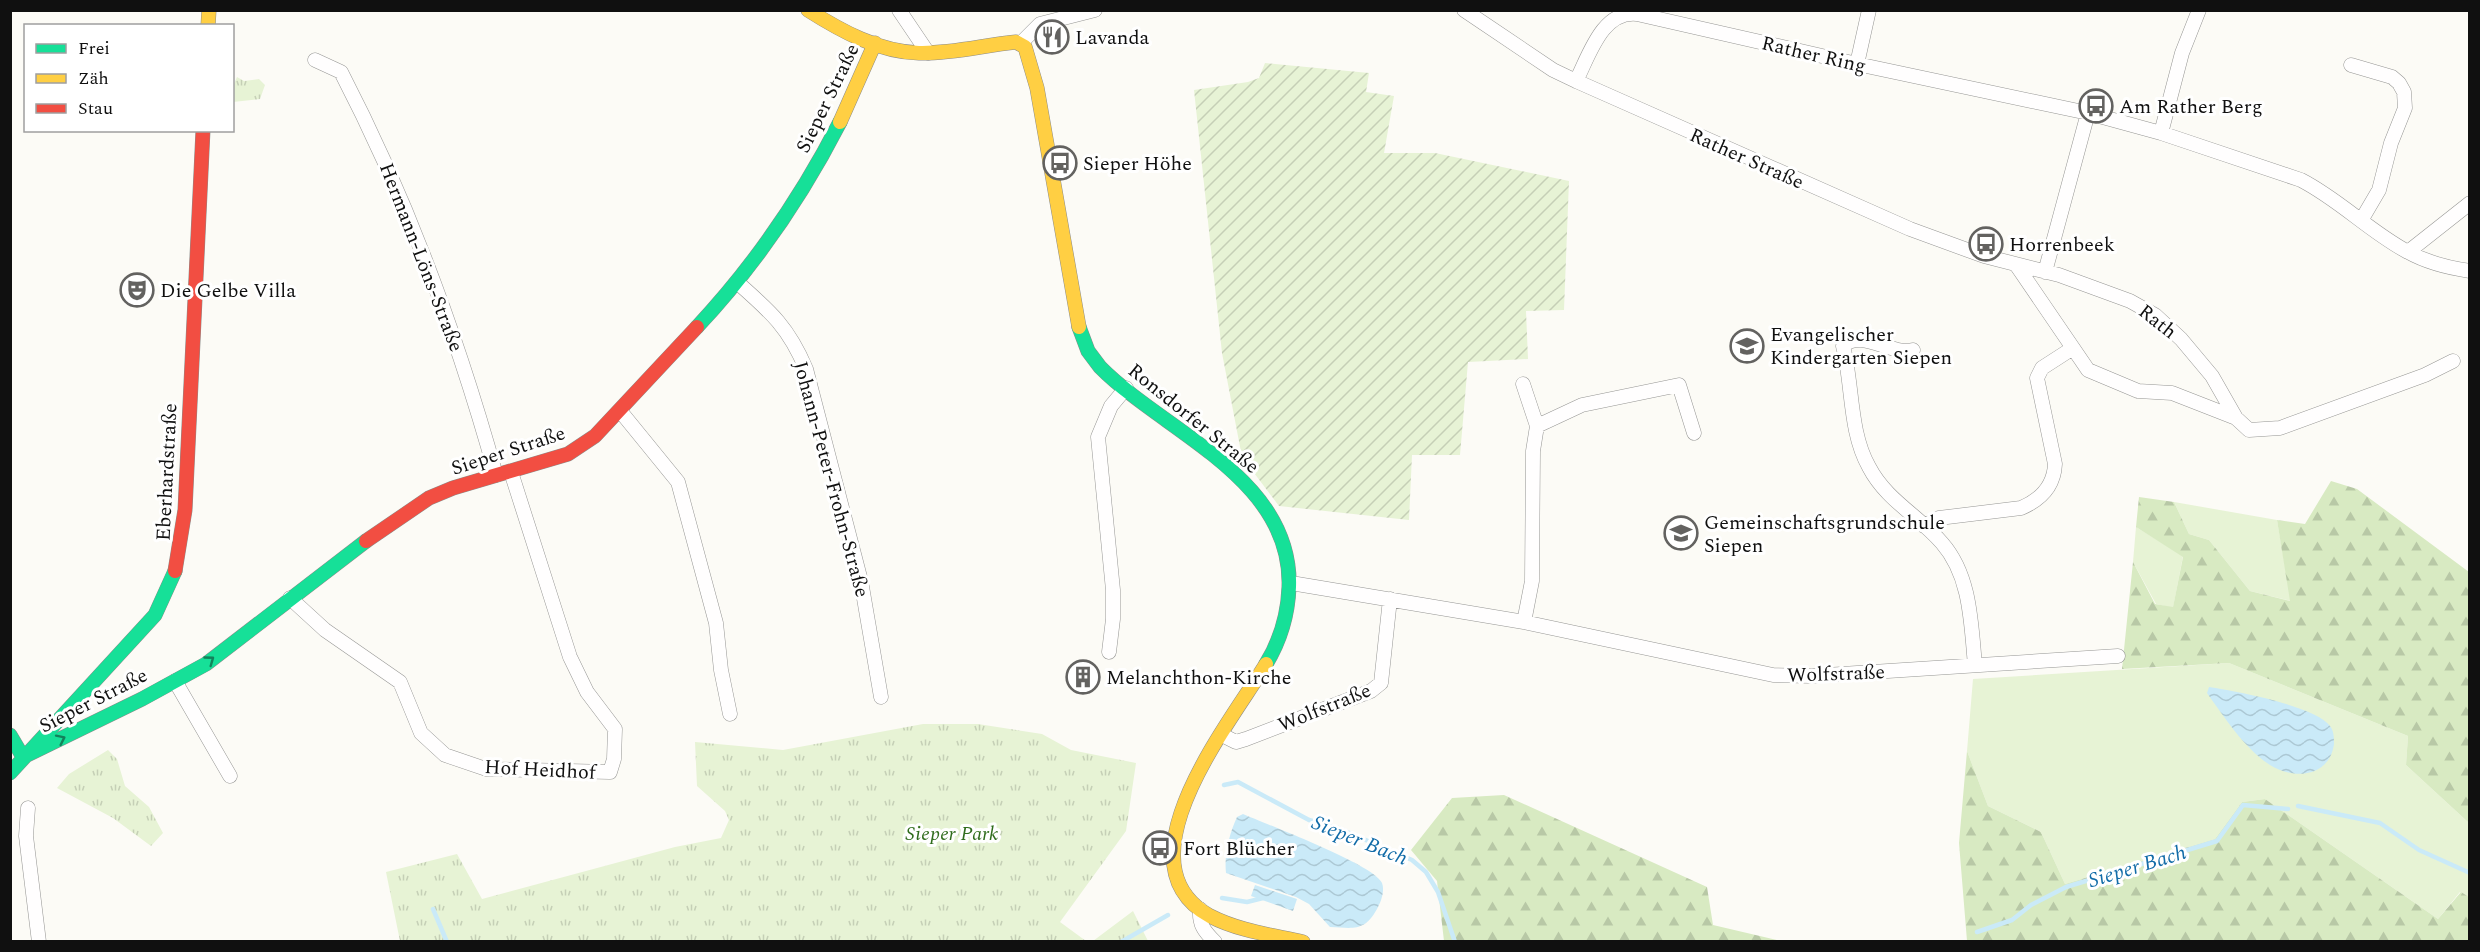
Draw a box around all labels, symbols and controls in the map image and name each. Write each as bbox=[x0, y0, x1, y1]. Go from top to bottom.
restaurant icon: Lavanda bbox=[1034, 19, 1070, 55]
place label: Lavanda bbox=[1075, 23, 1150, 53]
legend bbox=[24, 24, 234, 132]
street label: Rather Ring bbox=[1759, 28, 1869, 82]
text: Frei bbox=[78, 35, 110, 62]
street label: Sieper Straße bbox=[788, 39, 867, 158]
text: Zäh bbox=[78, 65, 109, 92]
bus stop icon: Am Rather Berg bbox=[2078, 88, 2114, 124]
place label: Am Rather Berg bbox=[2119, 92, 2263, 122]
text: Stau bbox=[78, 95, 113, 122]
street label: Rather Straße bbox=[1685, 120, 1809, 197]
bus stop icon: Sieper Höhe bbox=[1042, 145, 1078, 181]
place label: Sieper Höhe bbox=[1083, 149, 1192, 179]
street label: Hermann-Löns-Straße bbox=[371, 158, 471, 356]
bus stop icon: Horrenbeek bbox=[1968, 226, 2004, 262]
place label: Horrenbeek bbox=[2009, 230, 2115, 260]
theatre icon: Die Gelbe Villa bbox=[119, 272, 155, 308]
place label: Die Gelbe Villa bbox=[160, 276, 296, 306]
street label: Rath bbox=[2132, 297, 2183, 347]
place label: Evangelischer Kindergarten Siepen bbox=[1770, 320, 1952, 373]
school or university icon: Evangelischer Kindergarten Siepen bbox=[1729, 328, 1765, 364]
street label: Ronsdorfer Straße bbox=[1121, 356, 1266, 481]
street label: Johann-Peter-Frohn-Straße bbox=[785, 358, 877, 601]
street label: Eberhardstraße bbox=[148, 402, 186, 542]
street label: Sieper Straße bbox=[447, 418, 569, 484]
place label: Gemeinschaftsgrundschule Siepen bbox=[1704, 508, 1945, 561]
school or university icon: Gemeinschaftsgrundschule Siepen bbox=[1663, 515, 1699, 551]
one-way arrow bbox=[204, 656, 215, 667]
street label: Wolfstraße bbox=[1786, 657, 1886, 691]
building icon: Melanchthon-Kirche bbox=[1065, 659, 1101, 695]
street label: Sieper Straße bbox=[34, 661, 153, 741]
place label: Melanchthon-Kirche bbox=[1106, 663, 1291, 693]
street label: Wolfstraße bbox=[1273, 676, 1375, 740]
one-way arrow bbox=[55, 734, 66, 746]
street label: Hof Heidhof bbox=[484, 752, 599, 788]
water label: Sieper Bach bbox=[1307, 807, 1413, 875]
park label: Sieper Park bbox=[906, 819, 999, 849]
bus stop icon: Fort Blücher bbox=[1142, 830, 1178, 866]
place label: Fort Blücher bbox=[1183, 834, 1294, 864]
water label: Sieper Bach bbox=[2084, 837, 2190, 897]

